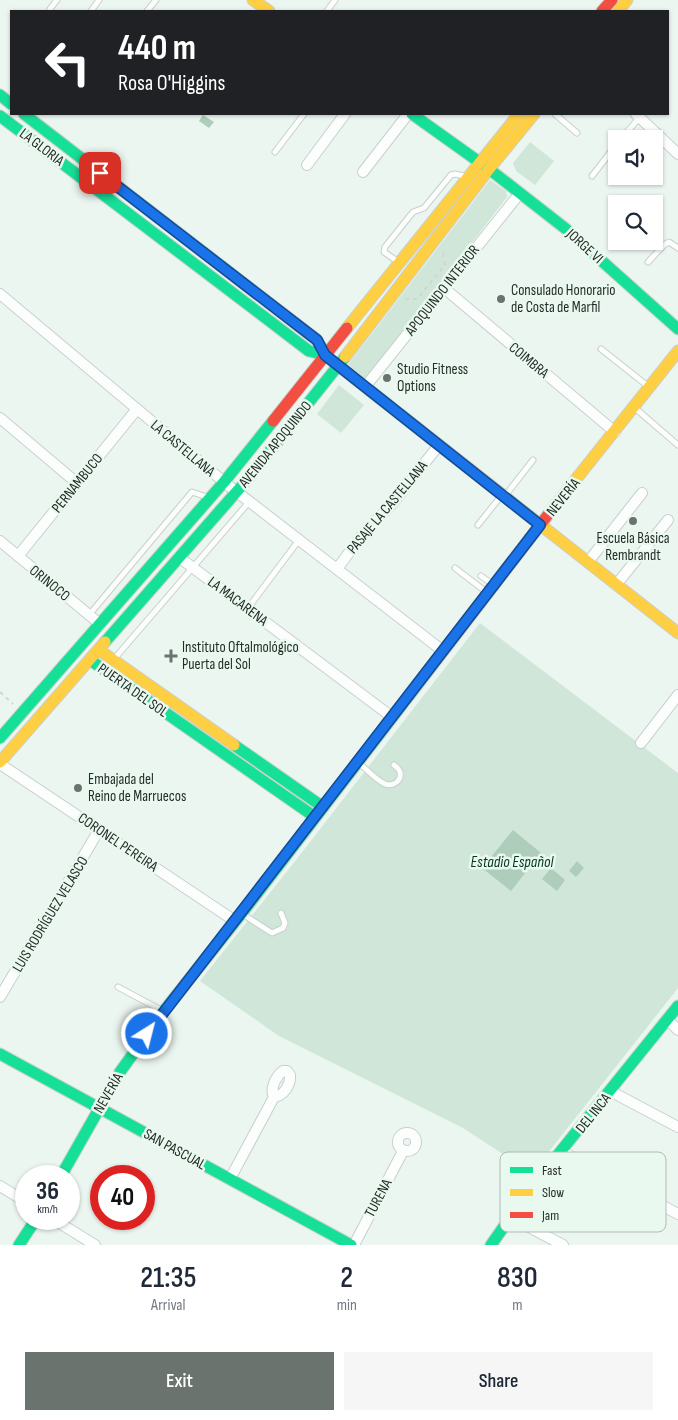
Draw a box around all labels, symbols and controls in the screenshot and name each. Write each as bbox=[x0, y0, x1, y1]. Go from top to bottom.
text: 440 m bbox=[118, 27, 196, 70]
icon: left bbox=[35, 30, 100, 95]
text: Rosa O'Higgins bbox=[118, 70, 225, 97]
street label: LA GLORIA bbox=[16, 124, 68, 171]
map controls bbox=[608, 130, 663, 250]
button: sound bbox=[608, 130, 663, 185]
pin bbox=[79, 152, 121, 194]
icon: arrive bbox=[86, 159, 114, 187]
button: search bbox=[608, 195, 663, 250]
street label: JORGE VI bbox=[562, 224, 607, 268]
street label: APOQUINDO INTERIOR bbox=[400, 241, 484, 340]
place label: Consulado Honorario de Costa de Marfil bbox=[511, 281, 616, 317]
marker: Consulado Honorario de Costa de Marfil bbox=[495, 293, 507, 305]
street label: COIMBRA bbox=[505, 338, 553, 383]
place label: Studio Fitness Options bbox=[397, 360, 468, 396]
marker: Studio Fitness Options bbox=[381, 372, 393, 384]
street label: AVENIDA APOQUINDO bbox=[234, 397, 316, 492]
street label: LA CASTELLANA bbox=[146, 416, 219, 481]
street label: PERNAMBUCO bbox=[48, 450, 107, 517]
street label: PASAJE LA CASTELLANA bbox=[343, 456, 432, 558]
street label: NEVERÍA bbox=[542, 474, 585, 520]
marker: Escuela Básica Rembrandt bbox=[627, 515, 639, 527]
place label: Escuela Básica Rembrandt bbox=[596, 529, 670, 565]
street label: ORINOCO bbox=[25, 561, 74, 606]
street label: LA MACARENA bbox=[204, 573, 272, 631]
place label: Instituto Oftalmológico Puerta del Sol bbox=[182, 638, 299, 674]
marker: Instituto Oftalmológico Puerta del Sol bbox=[164, 649, 178, 663]
street label: PUERTA DEL SOL bbox=[94, 659, 172, 722]
place label: Embajada del Reino de Marruecos bbox=[88, 770, 186, 806]
marker: Embajada del Reino de Marruecos bbox=[72, 782, 84, 794]
street label: CORONEL PEREIRA bbox=[74, 809, 162, 876]
street label: LUIS RODRÍGUEZ VELASCO bbox=[8, 853, 93, 976]
water label: Estadio Español bbox=[471, 853, 554, 872]
position arrow bbox=[120, 1007, 172, 1059]
street label: NEVERÍA bbox=[89, 1069, 128, 1117]
street label: DEL INCA bbox=[572, 1089, 616, 1137]
street label: SAN PASCUAL bbox=[140, 1125, 210, 1175]
legend bbox=[500, 1152, 666, 1232]
text: Fast bbox=[542, 1162, 562, 1179]
speed limit sign: 40 bbox=[90, 1165, 155, 1230]
street label: TURENA bbox=[360, 1175, 397, 1221]
text: 36 bbox=[36, 1176, 59, 1207]
text: Slow bbox=[542, 1184, 564, 1201]
text: km/h bbox=[37, 1202, 58, 1217]
text: Jam bbox=[541, 1207, 559, 1224]
text: 21:35 bbox=[140, 1260, 196, 1296]
text: 2 bbox=[340, 1260, 353, 1296]
text: 830 bbox=[497, 1260, 538, 1296]
text: Arrival bbox=[151, 1296, 186, 1315]
text: min bbox=[337, 1296, 357, 1315]
text: m bbox=[512, 1296, 523, 1315]
button: Exit bbox=[25, 1352, 334, 1410]
button: Share bbox=[344, 1352, 653, 1410]

